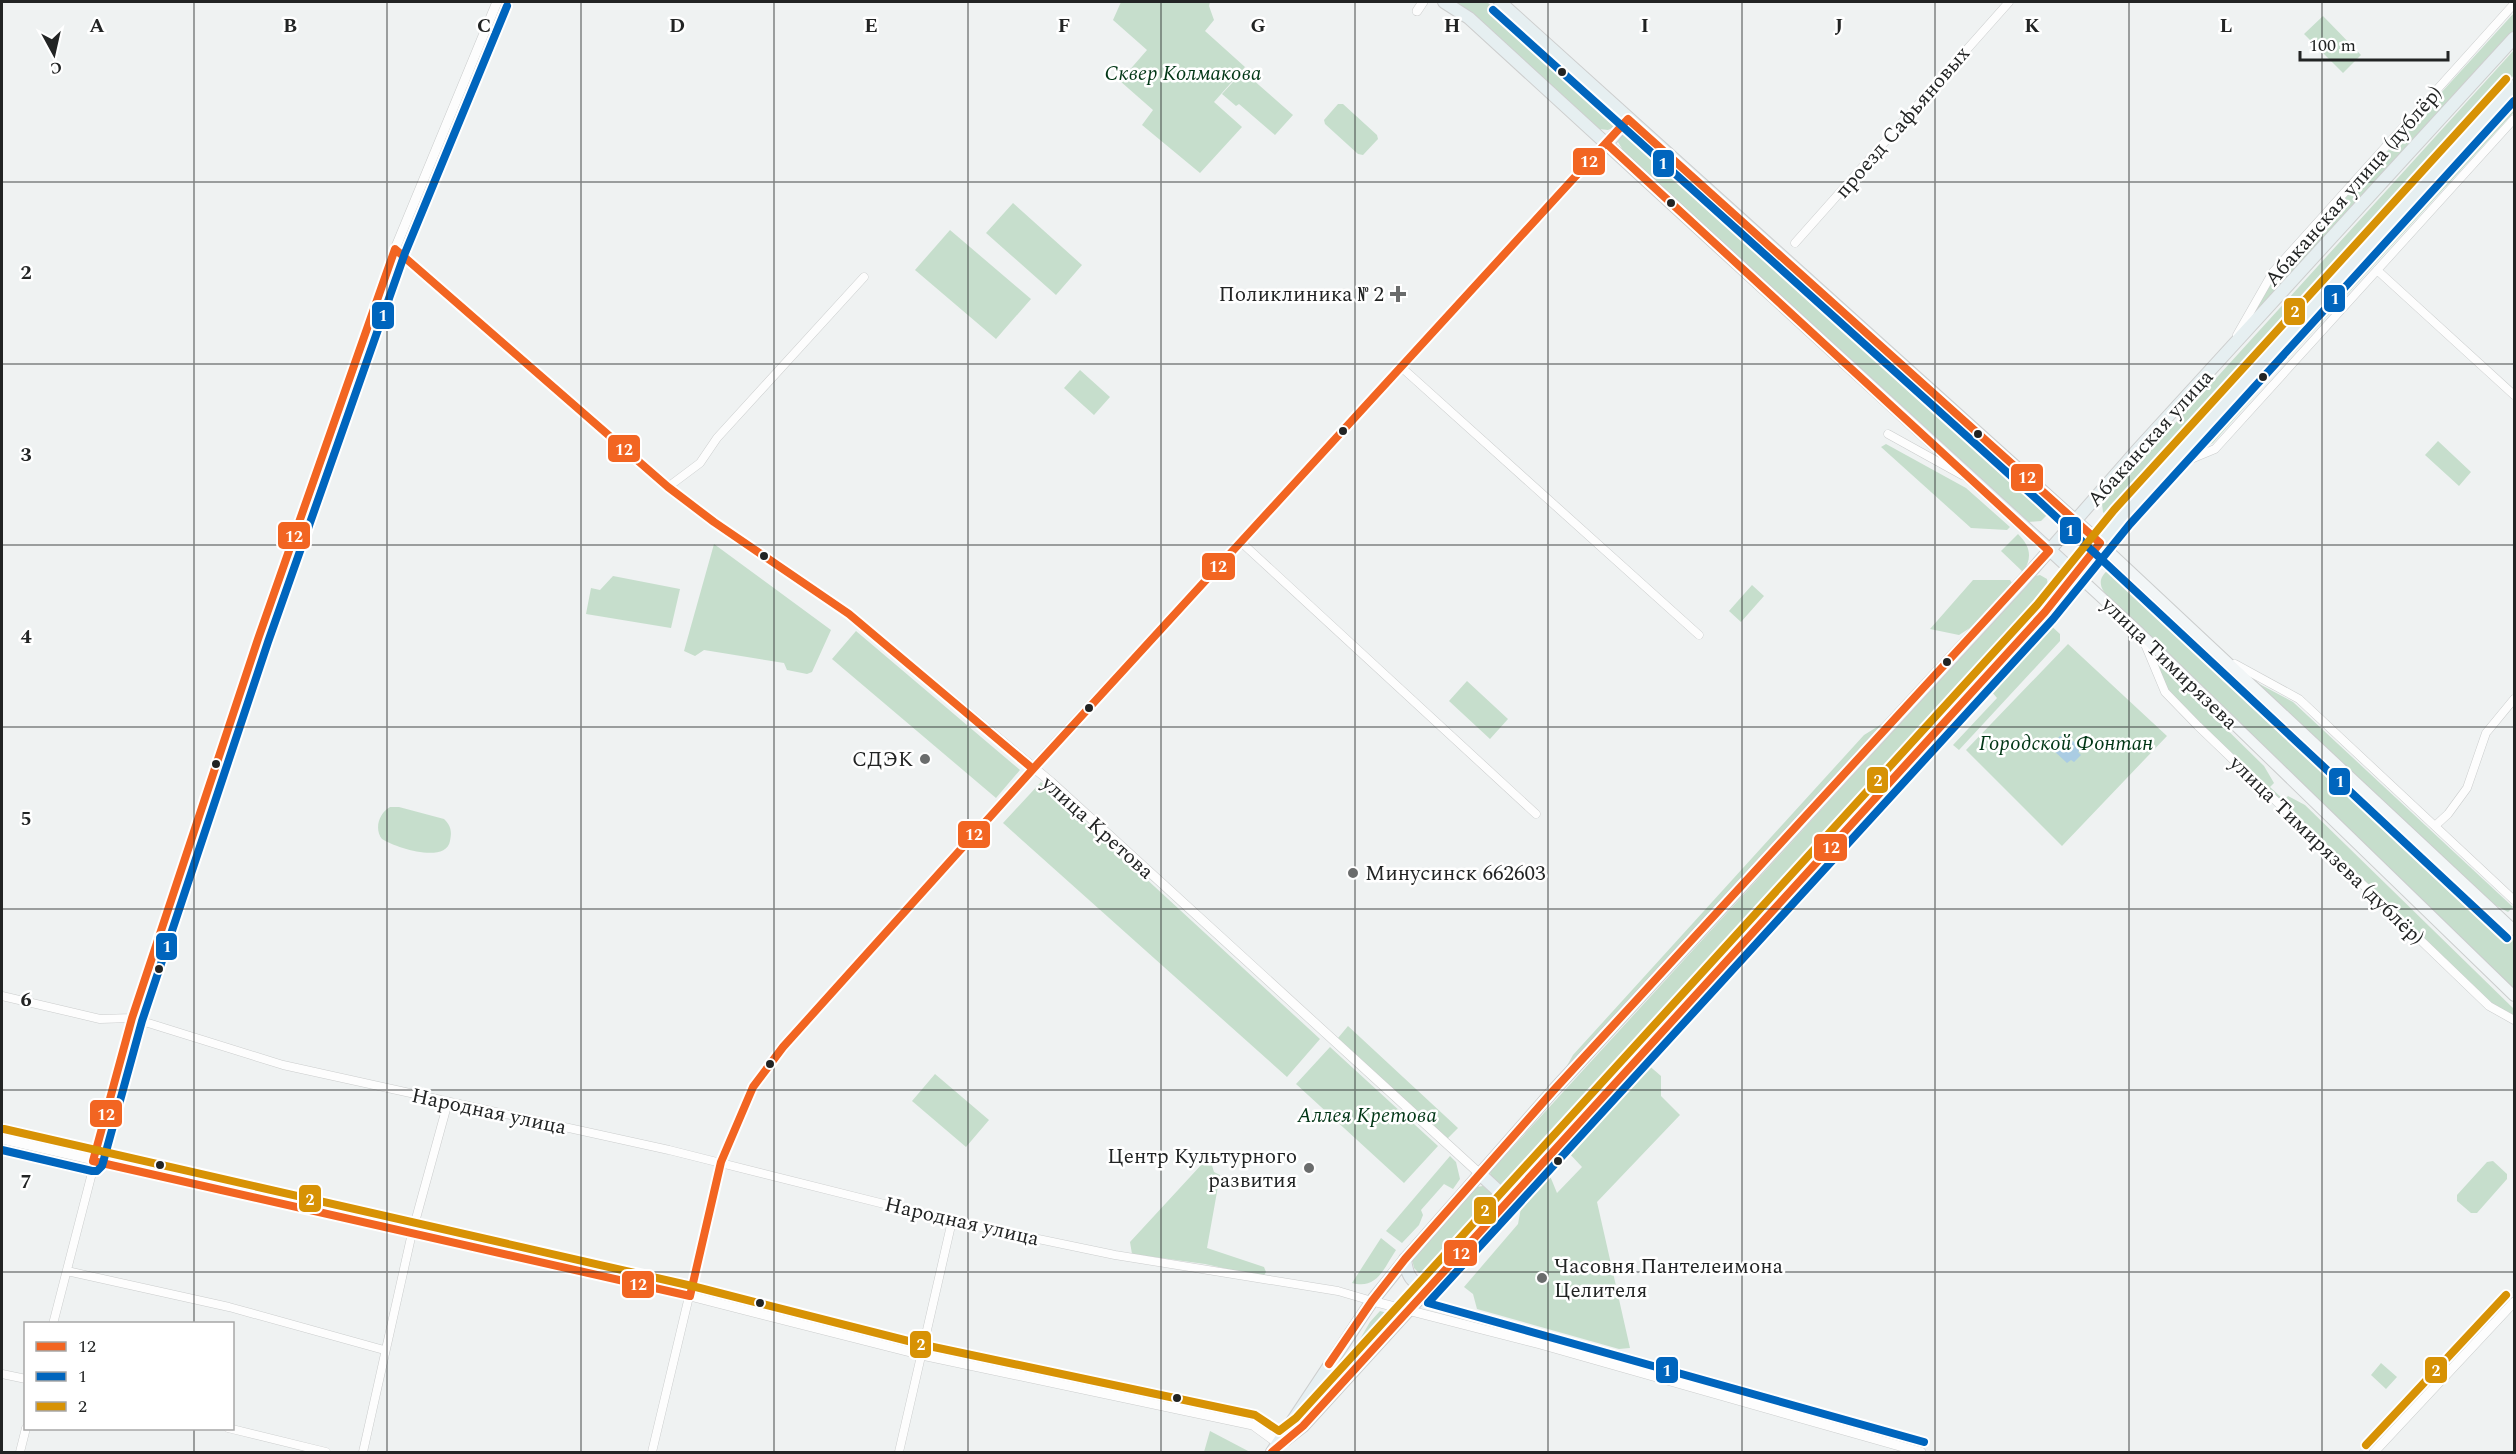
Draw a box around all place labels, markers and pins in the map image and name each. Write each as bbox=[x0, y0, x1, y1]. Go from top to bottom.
unlabelled marker bbox=[1556, 66, 1568, 78]
unlabelled marker bbox=[1665, 197, 1677, 209]
place label: Поликлиника № 2 bbox=[1218, 279, 1384, 311]
marker: Поликлиника № 2 bbox=[1389, 285, 1407, 303]
unlabelled marker bbox=[2257, 371, 2269, 383]
unlabelled marker bbox=[1337, 425, 1349, 437]
unlabelled marker bbox=[1972, 428, 1984, 440]
unlabelled marker bbox=[758, 550, 770, 562]
unlabelled marker bbox=[1941, 656, 1953, 668]
unlabelled marker bbox=[1083, 702, 1095, 714]
place label: СДЭК bbox=[852, 744, 913, 776]
marker: СДЭК bbox=[918, 752, 932, 766]
unlabelled marker bbox=[210, 758, 222, 770]
place label: Минусинск 662603 bbox=[1365, 858, 1546, 890]
marker: Минусинск 662603 bbox=[1346, 866, 1360, 880]
unlabelled marker bbox=[153, 963, 165, 975]
unlabelled marker bbox=[764, 1058, 776, 1070]
place label: Центр Культурного развития bbox=[1107, 1141, 1297, 1197]
unlabelled marker bbox=[1552, 1155, 1564, 1167]
unlabelled marker bbox=[154, 1159, 166, 1171]
marker: Центр Культурного развития bbox=[1302, 1161, 1316, 1175]
place label: Часовня Пантелеимона Целителя bbox=[1554, 1251, 1784, 1307]
marker: Часовня Пантелеимона Целителя bbox=[1535, 1271, 1549, 1285]
unlabelled marker bbox=[754, 1297, 766, 1309]
unlabelled marker bbox=[1171, 1392, 1183, 1404]

